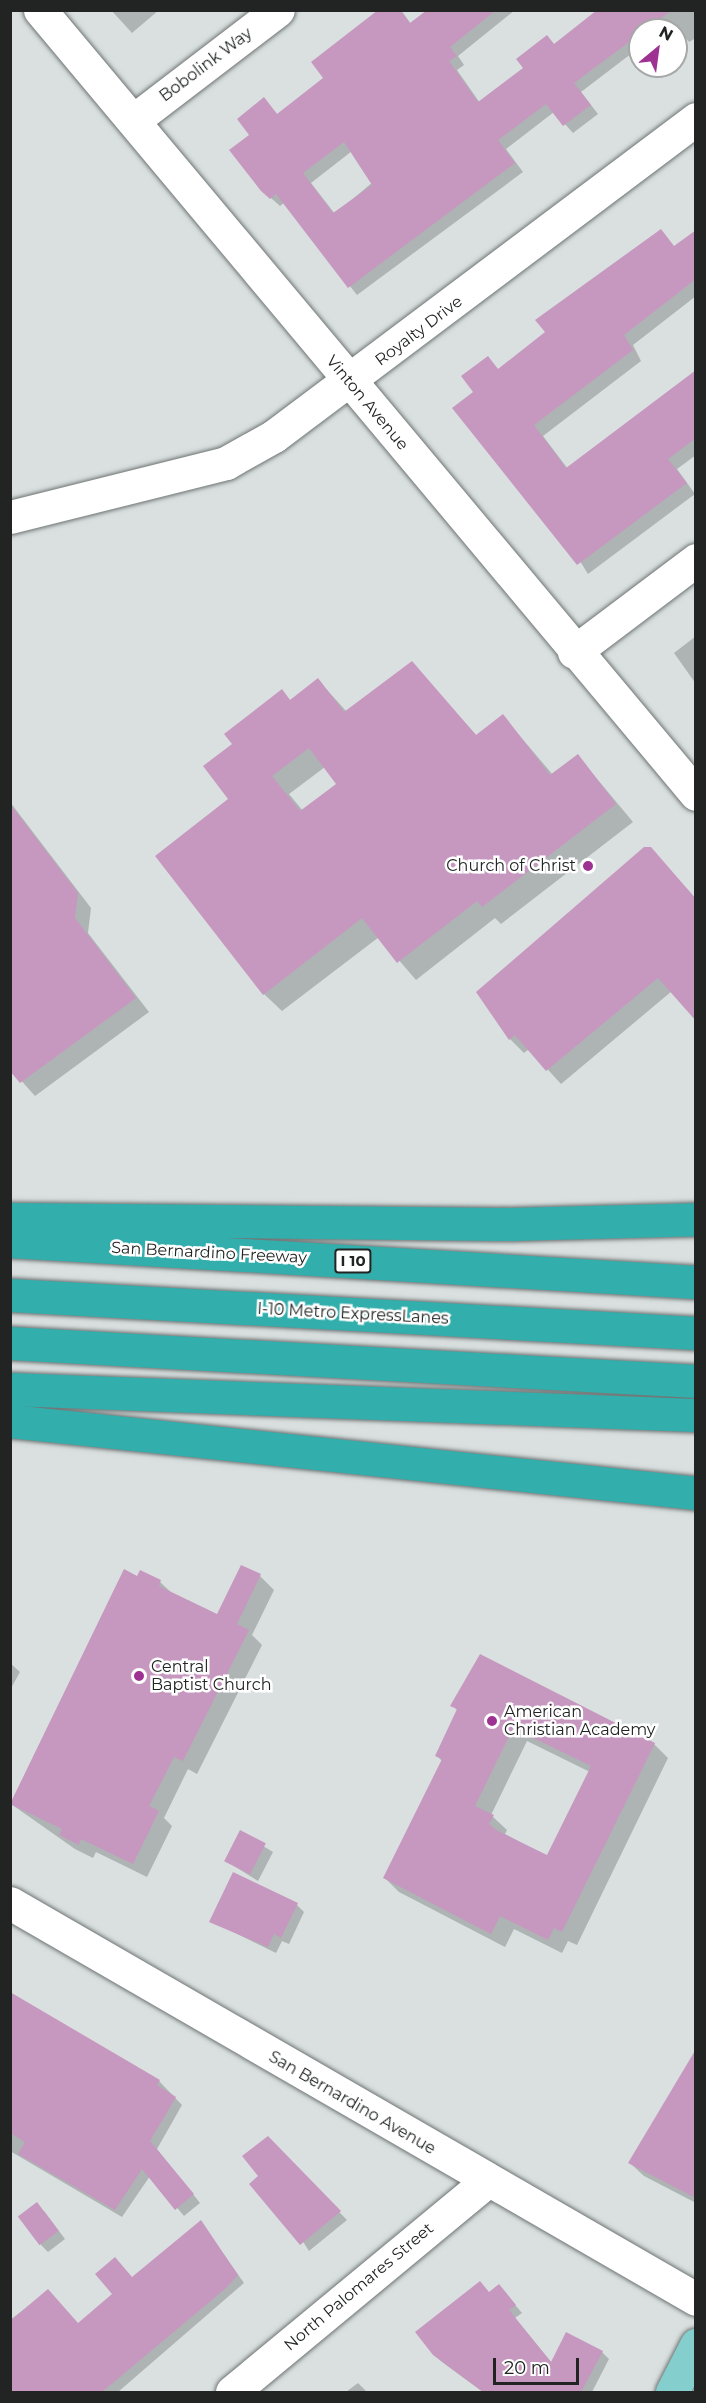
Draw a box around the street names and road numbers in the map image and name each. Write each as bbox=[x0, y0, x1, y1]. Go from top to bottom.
street label: Bobolink Way bbox=[156, 24, 256, 106]
street label: Royalty Drive bbox=[372, 292, 466, 370]
street label: Vinton Avenue bbox=[322, 352, 412, 454]
street label: San Bernardino Freeway bbox=[111, 1238, 307, 1268]
road number: I 10 bbox=[334, 1249, 372, 1273]
street label: I-10 Metro ExpressLanes bbox=[257, 1299, 449, 1329]
street label: San Bernardino Avenue bbox=[265, 2047, 439, 2159]
street label: North Palomares Street bbox=[280, 2219, 438, 2355]

